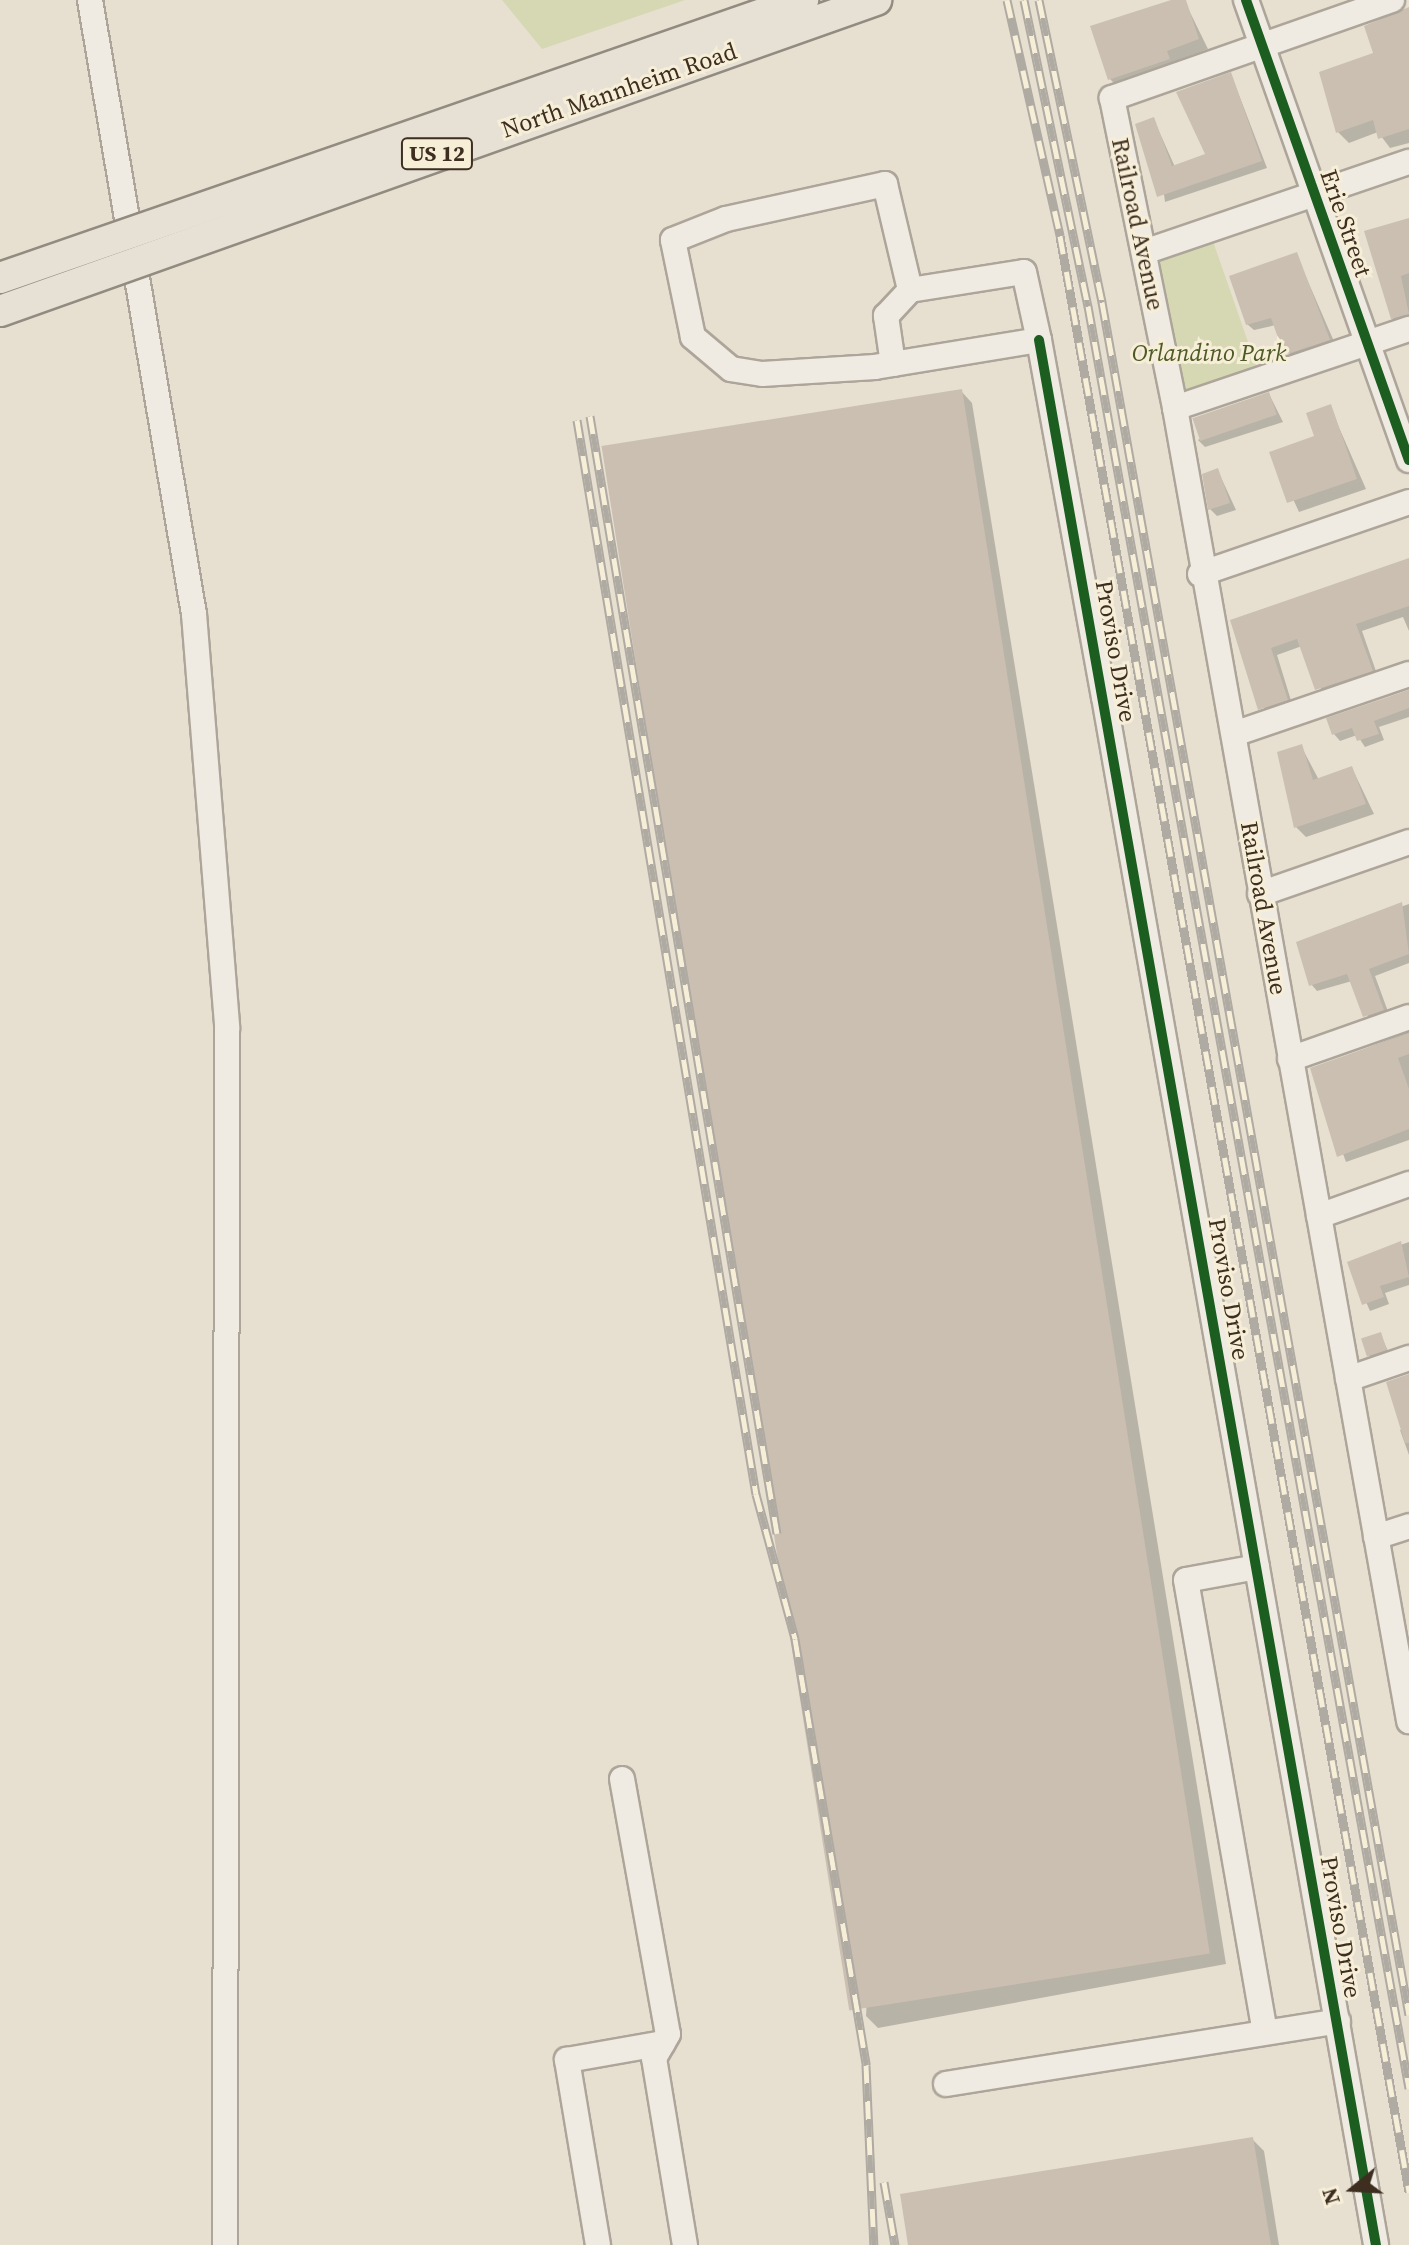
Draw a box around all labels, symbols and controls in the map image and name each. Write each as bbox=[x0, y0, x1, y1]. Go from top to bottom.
street label: North Mannheim Road bbox=[498, 36, 740, 144]
street label: Railroad Avenue bbox=[1106, 135, 1170, 313]
road number: US 12 bbox=[399, 136, 475, 172]
street label: Erie Street bbox=[1314, 166, 1378, 280]
park label: Orlandino Park bbox=[1132, 339, 1286, 367]
street label: Proviso Drive bbox=[1089, 578, 1143, 724]
street label: Railroad Avenue bbox=[1235, 819, 1293, 997]
street label: Proviso Drive bbox=[1202, 1216, 1256, 1362]
street label: Proviso Drive bbox=[1314, 1854, 1368, 2000]
north arrow bbox=[1313, 2149, 1393, 2229]
text: N bbox=[1313, 2184, 1347, 2209]

